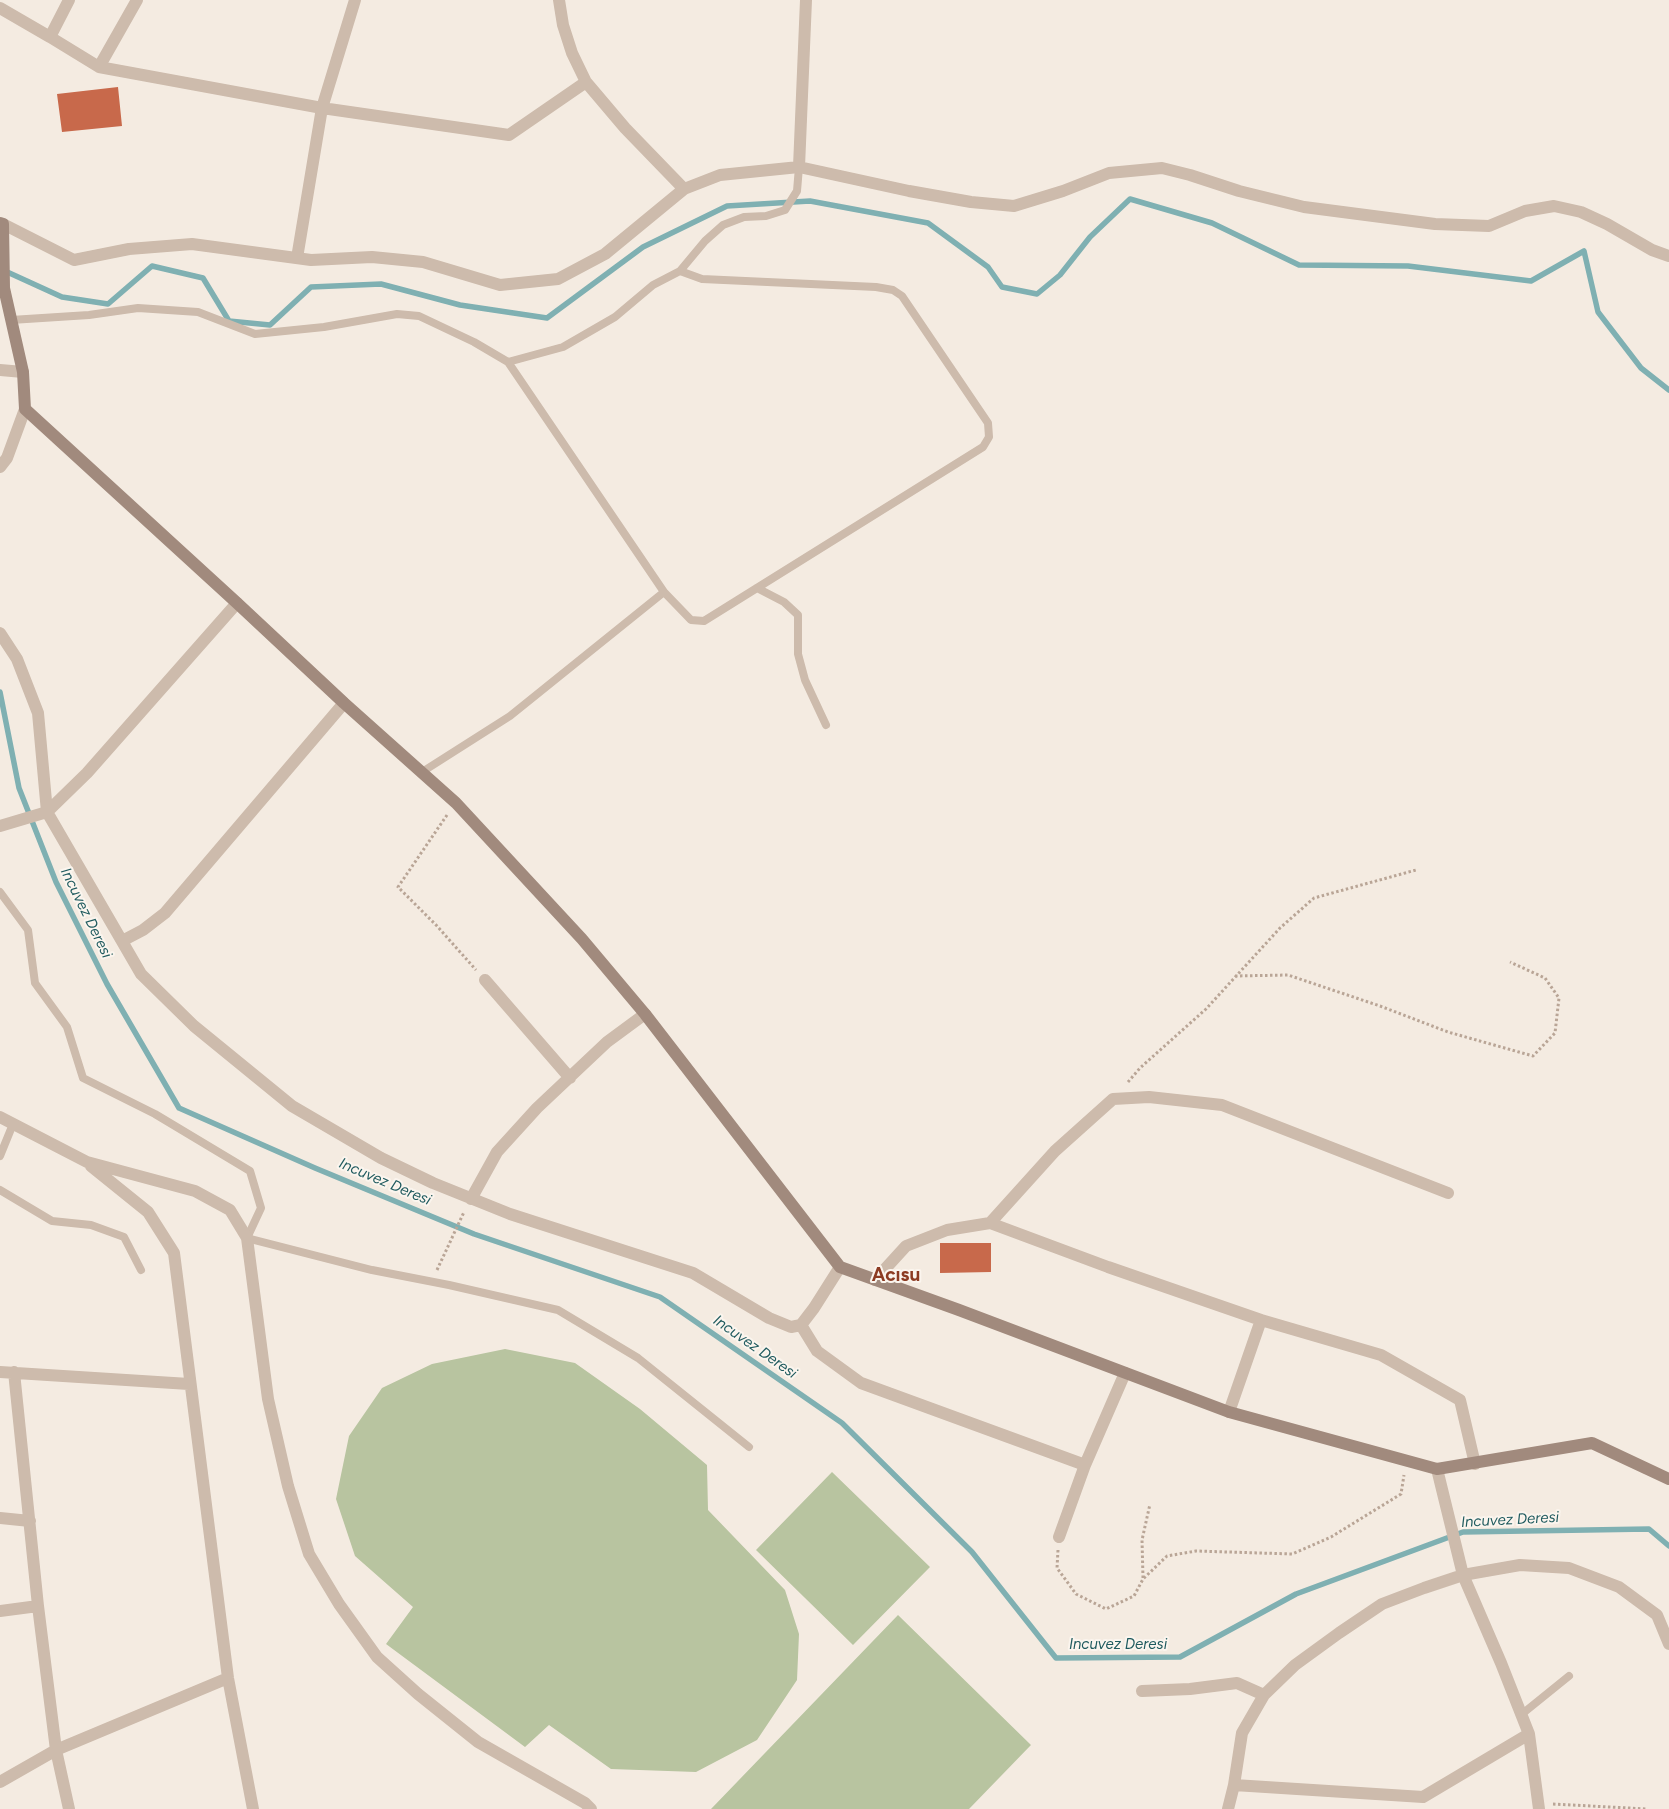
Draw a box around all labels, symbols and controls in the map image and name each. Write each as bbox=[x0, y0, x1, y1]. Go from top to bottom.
water label: Incuvez Deresi bbox=[56, 865, 116, 961]
water label: Incuvez Deresi bbox=[336, 1155, 434, 1209]
district label: Acısu bbox=[872, 1264, 920, 1286]
water label: Incuvez Deresi bbox=[710, 1311, 800, 1383]
water label: Incuvez Deresi bbox=[1460, 1508, 1560, 1532]
water label: Incuvez Deresi bbox=[1069, 1636, 1167, 1654]

